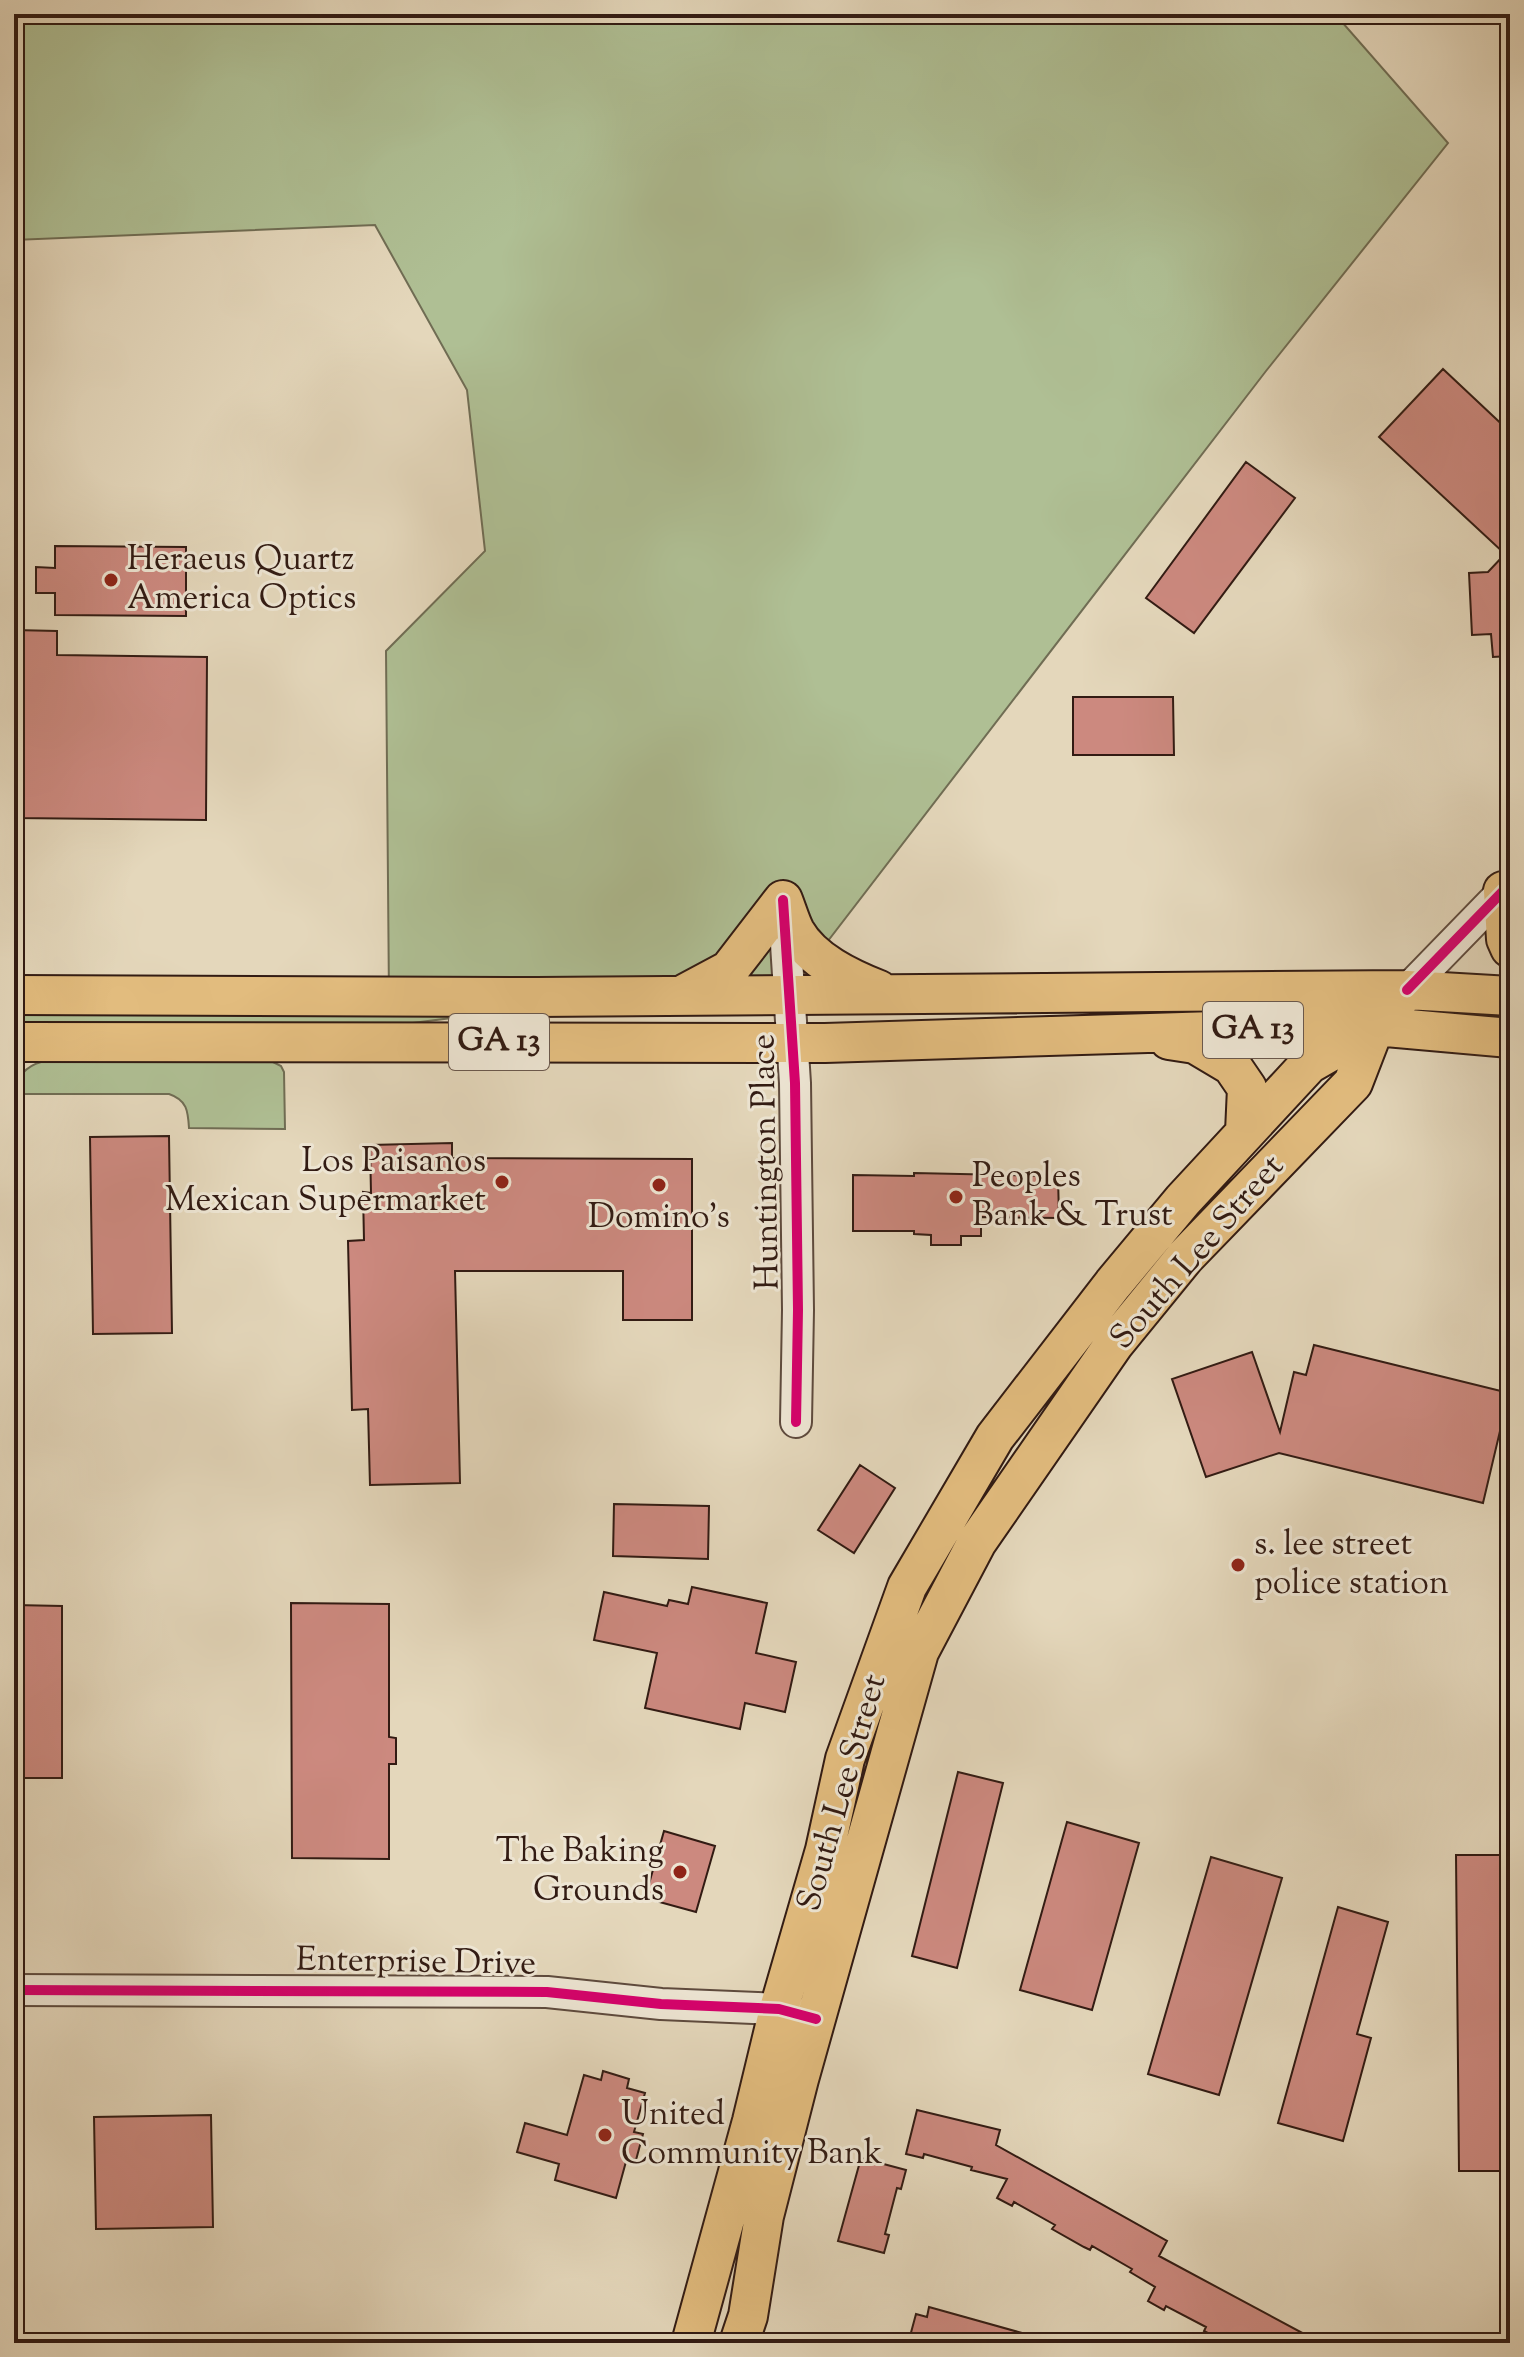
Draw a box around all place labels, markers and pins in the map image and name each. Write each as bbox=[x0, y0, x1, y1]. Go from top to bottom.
place label: Heraeus Quartz America Optics bbox=[127, 536, 356, 624]
marker: Heraeus Quartz America Optics bbox=[102, 571, 120, 589]
place label: Los Paisanos Mexican Supermarket bbox=[165, 1138, 486, 1226]
place label: Peoples Bank & Trust bbox=[972, 1153, 1173, 1241]
marker: Los Paisanos Mexican Supermarket bbox=[493, 1173, 511, 1191]
marker: Domino's bbox=[650, 1176, 668, 1194]
marker: Peoples Bank & Trust bbox=[947, 1188, 965, 1206]
place label: Domino's bbox=[588, 1194, 730, 1243]
place label: s. lee street police station bbox=[1254, 1521, 1449, 1609]
marker: s. lee street police station bbox=[1229, 1556, 1247, 1574]
place label: The Baking Grounds bbox=[496, 1828, 664, 1916]
marker: The Baking Grounds bbox=[671, 1863, 689, 1881]
place label: United Community Bank bbox=[621, 2091, 883, 2179]
marker: United Community Bank bbox=[596, 2126, 614, 2144]

